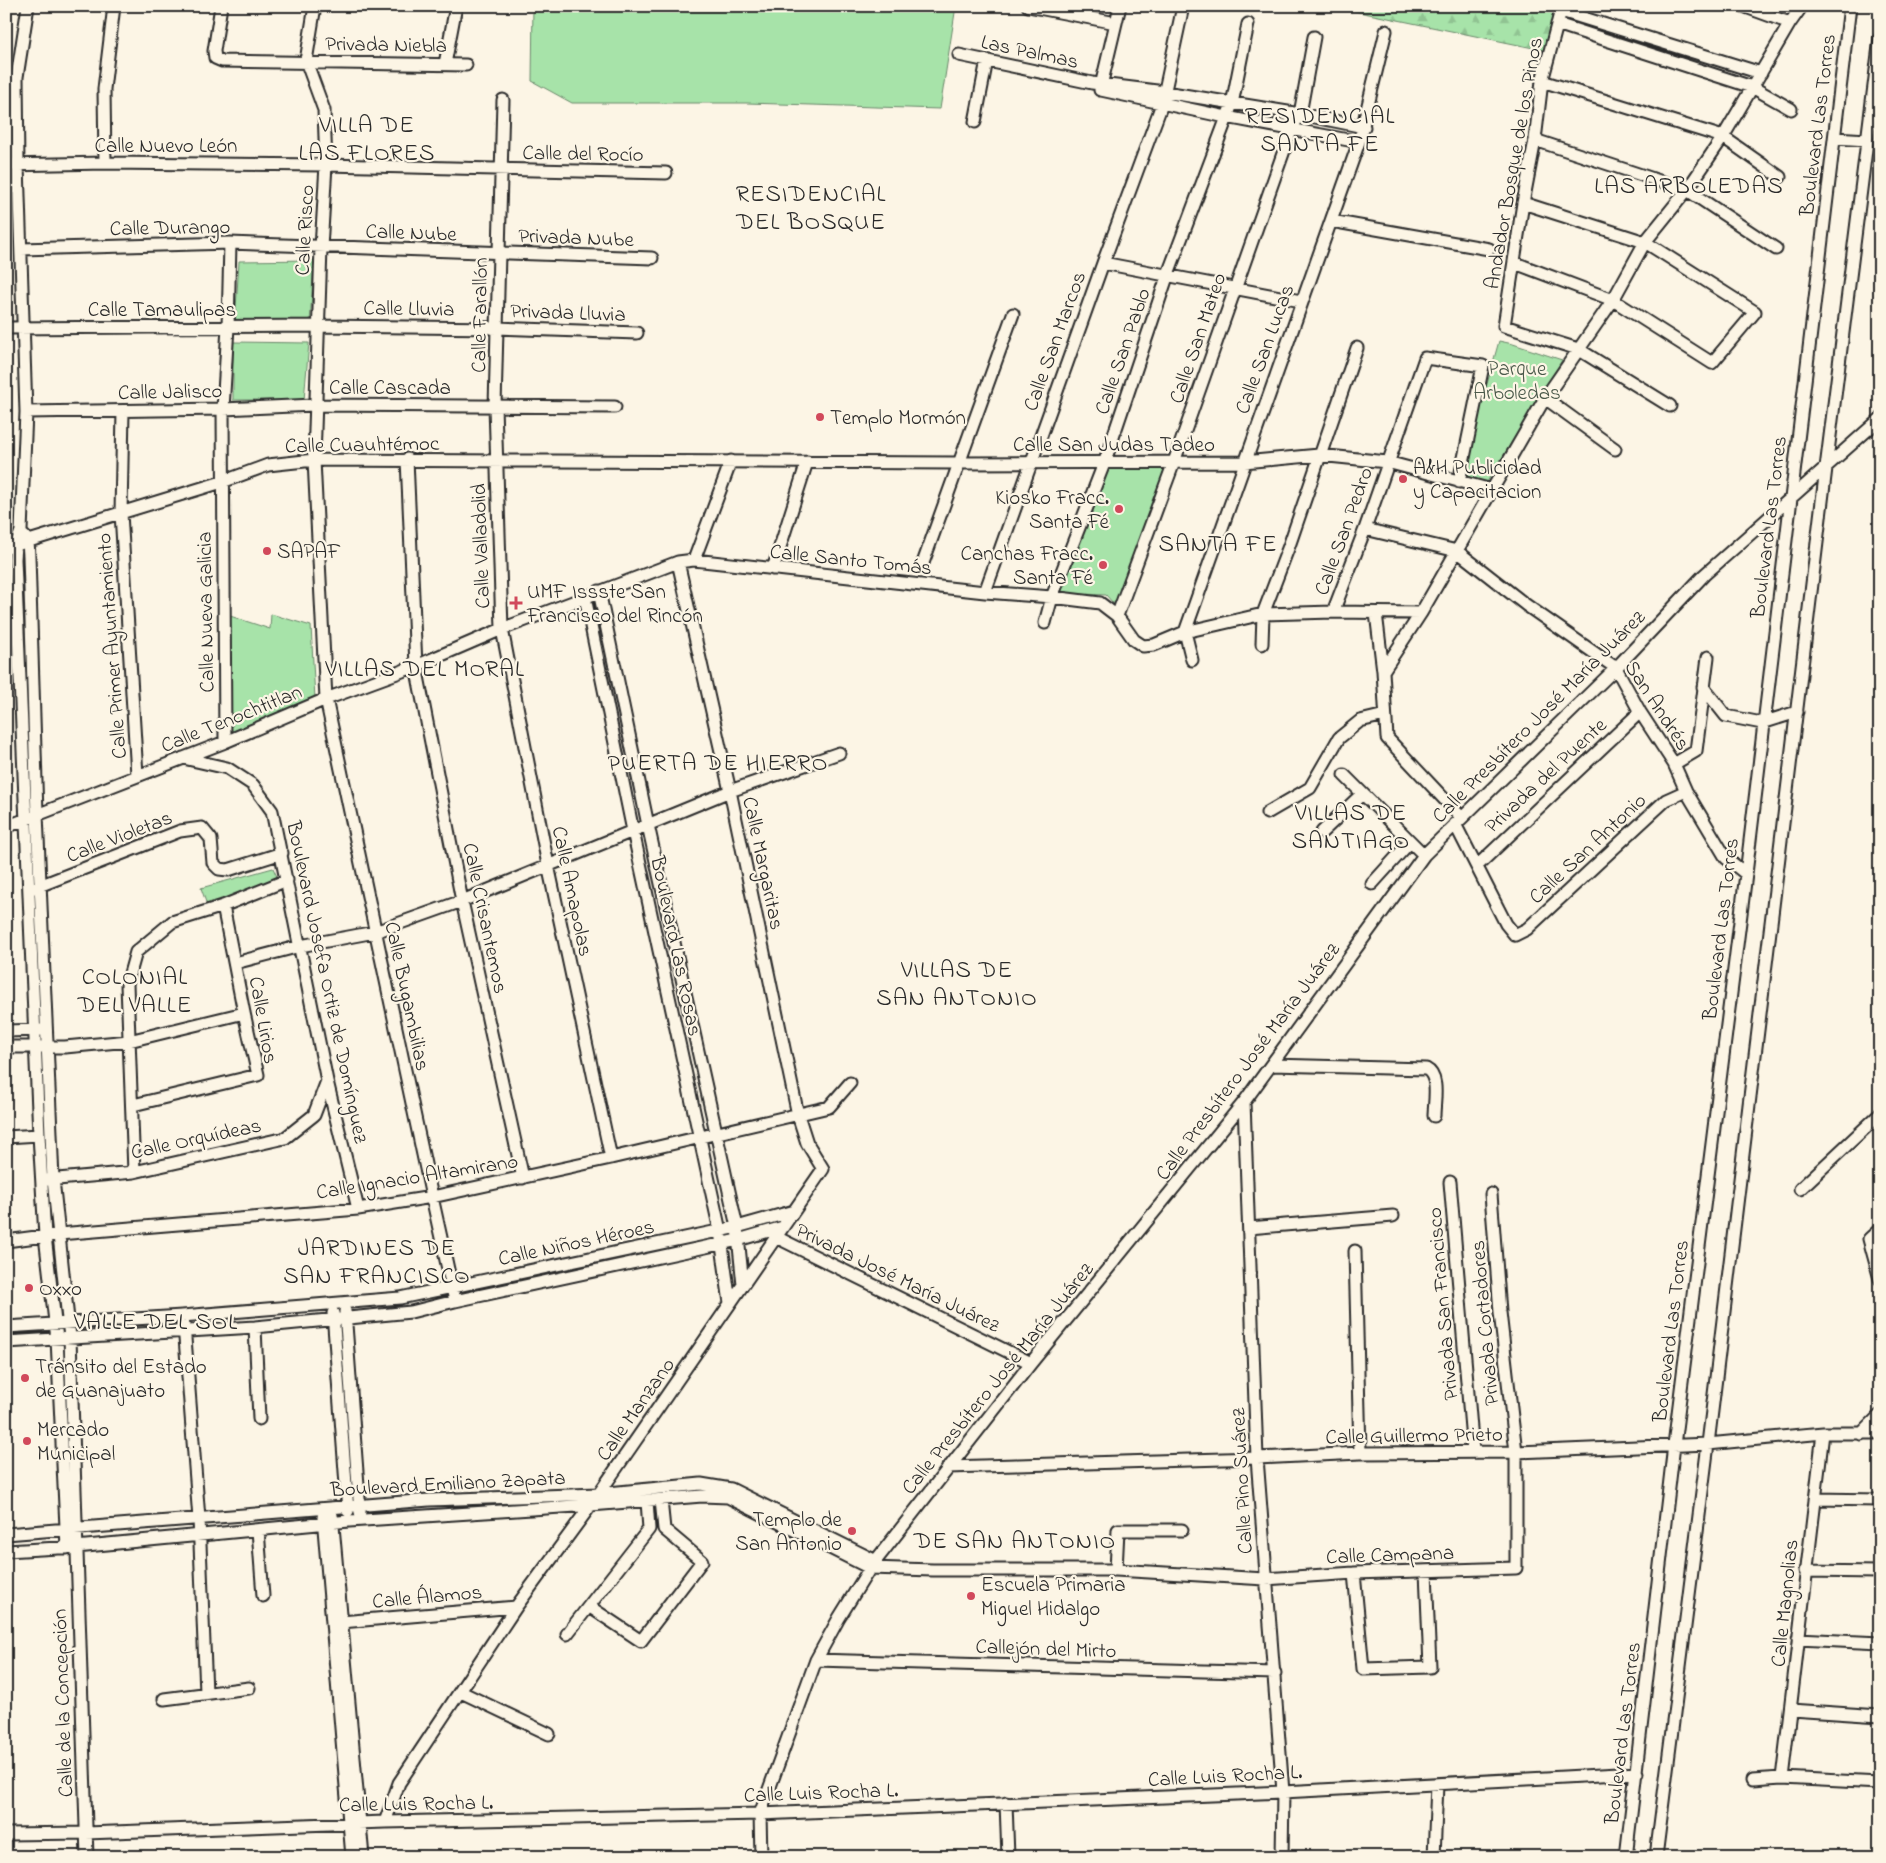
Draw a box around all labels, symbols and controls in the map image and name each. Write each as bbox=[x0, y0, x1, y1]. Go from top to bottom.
street label: Las Palmas bbox=[978, 28, 1081, 78]
street label: Privada Niebla bbox=[325, 30, 447, 62]
street label: Boulevard Las Torres bbox=[1793, 32, 1845, 219]
street label: Andador Bosque de los Pinos bbox=[1478, 35, 1552, 292]
district label: RESIDENCIAL SANTA FE bbox=[1245, 100, 1395, 163]
district label: VILLA DE LAS FLORES bbox=[298, 109, 436, 172]
street label: Calle Nuevo León bbox=[95, 132, 237, 162]
street label: Calle del Rocío bbox=[522, 139, 644, 171]
district label: LAS ARBOLEDAS bbox=[1594, 170, 1784, 205]
district label: RESIDENCIAL DEL BOSQUE bbox=[735, 178, 886, 241]
street label: Calle Risco bbox=[289, 184, 323, 276]
street label: Calle Durango bbox=[110, 213, 231, 247]
street label: Calle Nube bbox=[365, 217, 458, 251]
street label: Privada Nube bbox=[518, 222, 635, 256]
street label: Calle Farallón bbox=[465, 257, 497, 373]
street label: Calle San Marcos bbox=[1017, 268, 1095, 416]
street label: Calle San Mateo bbox=[1162, 269, 1235, 408]
street label: Calle San Lucas bbox=[1229, 281, 1303, 419]
street label: Calle San Pablo bbox=[1088, 284, 1160, 419]
street label: Calle Lluvia bbox=[363, 294, 455, 326]
street label: Calle Tamaulipas bbox=[88, 296, 236, 326]
street label: Privada Lluvia bbox=[510, 297, 626, 331]
park label: Parque Arboledas bbox=[1473, 355, 1561, 409]
street label: Calle Cascada bbox=[329, 374, 451, 404]
street label: Calle Jalisco bbox=[118, 377, 223, 409]
place label: Templo Mormón bbox=[830, 404, 966, 434]
marker: Templo Mormón bbox=[814, 411, 826, 423]
street label: Calle Cuauhtémoc bbox=[285, 430, 440, 462]
street label: Calle San Judas Tadeo bbox=[1013, 431, 1215, 461]
street label: Boulevard Las Torres bbox=[1744, 434, 1796, 621]
place label: A&H Publicidad y Capacitacion bbox=[1413, 454, 1542, 510]
street label: Calle San Pedro bbox=[1308, 463, 1382, 600]
marker: A&H Publicidad y Capacitacion bbox=[1397, 473, 1409, 485]
street label: Calle Valladolid bbox=[465, 483, 499, 609]
place label: Kiosko Fracc. Santa Fé bbox=[995, 484, 1110, 538]
marker: Kiosko Fracc. Santa Fé bbox=[1113, 503, 1125, 515]
district label: SANTA FE bbox=[1158, 528, 1278, 563]
street label: Calle Nueva Galicia bbox=[191, 531, 223, 693]
street label: Calle Primer Ayuntamiento bbox=[90, 532, 138, 760]
place label: SAPAF bbox=[277, 538, 341, 568]
street label: Calle Santo Tomás bbox=[768, 538, 933, 584]
place label: Canchas Fracc. Santa Fé bbox=[960, 540, 1094, 594]
marker: SAPAF bbox=[261, 545, 273, 557]
marker: Canchas Fracc. Santa Fé bbox=[1097, 559, 1109, 571]
place label: UMF Issste San Francisco del Rincón bbox=[526, 578, 703, 632]
marker: UMF Issste San Francisco del Rincón bbox=[509, 596, 523, 610]
street label: Calle Presbítero José María Juárez bbox=[1426, 604, 1653, 831]
district label: VILLAS DEL MORAL bbox=[324, 653, 525, 688]
street label: San Andrés bbox=[1616, 655, 1697, 757]
street label: Calle Tenochtitlan bbox=[157, 678, 307, 762]
street label: Privada del Puente bbox=[1478, 711, 1615, 841]
district label: PUERTA DE HIERRO bbox=[608, 747, 828, 782]
street label: Calle San Antonio bbox=[1523, 787, 1654, 912]
street label: Calle Margaritas bbox=[731, 794, 791, 933]
district label: VILLAS DE SANTIAGO bbox=[1292, 797, 1410, 860]
street label: Calle Violetas bbox=[62, 804, 177, 872]
street label: Boulevard Josefa Ortiz de Domínguez bbox=[275, 818, 375, 1147]
street label: Calle Amapolas bbox=[543, 824, 599, 959]
street label: Boulevard Las Torres bbox=[1696, 836, 1748, 1023]
street label: Calle Crisantemos bbox=[453, 840, 515, 996]
street label: Boulevard Las Rosas bbox=[641, 853, 709, 1039]
street label: Calle Bugambilias bbox=[374, 919, 437, 1074]
street label: Calle Presbítero José María Juárez bbox=[1149, 937, 1348, 1187]
district label: VILLAS DE SAN ANTONIO bbox=[876, 954, 1038, 1017]
district label: COLONIAL DEL VALLE bbox=[77, 961, 192, 1024]
street label: Calle Lirios bbox=[240, 974, 284, 1066]
street label: Calle Orquídeas bbox=[128, 1112, 264, 1168]
street label: Calle Ignacio Altamirano bbox=[314, 1147, 521, 1211]
street label: Privada San Francisco bbox=[1421, 1206, 1467, 1402]
street label: Calle Niños Héroes bbox=[496, 1213, 657, 1275]
street label: Privada José María Juárez bbox=[790, 1216, 1005, 1341]
district label: JARDINES DE SAN FRANCISCO bbox=[283, 1232, 471, 1295]
street label: Boulevard Las Torres bbox=[1646, 1238, 1698, 1425]
street label: Privada Cortadores bbox=[1464, 1239, 1508, 1407]
street label: Calle Presbítero José María Juárez bbox=[895, 1257, 1102, 1502]
place label: Oxxo bbox=[39, 1275, 82, 1305]
marker: Oxxo bbox=[23, 1282, 35, 1294]
district label: VALLE DEL SOL bbox=[73, 1306, 238, 1341]
street label: Calle Manzano bbox=[590, 1352, 684, 1468]
place label: Tránsito del Estado de Guanajuato bbox=[35, 1353, 207, 1407]
marker: Tránsito del Estado de Guanajuato bbox=[19, 1372, 31, 1384]
street label: Calle Pino Suárez bbox=[1224, 1407, 1262, 1555]
place label: Mercado Municipal bbox=[37, 1416, 115, 1470]
street label: Calle Guillermo Prieto bbox=[1325, 1420, 1503, 1454]
marker: Mercado Municipal bbox=[21, 1435, 33, 1447]
street label: Boulevard Emiliano Zapata bbox=[329, 1464, 566, 1506]
place label: Templo de San Antonio bbox=[735, 1506, 843, 1560]
marker: Templo de San Antonio bbox=[846, 1525, 858, 1537]
district label: DE SAN ANTONIO bbox=[913, 1525, 1116, 1560]
street label: Calle Magnolias bbox=[1764, 1538, 1810, 1669]
street label: Calle Campana bbox=[1325, 1539, 1455, 1573]
place label: Escuela Primaria Miguel Hidalgo bbox=[981, 1571, 1126, 1627]
street label: Calle Álamos bbox=[371, 1577, 483, 1618]
marker: Escuela Primaria Miguel Hidalgo bbox=[965, 1590, 977, 1602]
street label: Calle de la Concepción bbox=[46, 1608, 82, 1798]
street label: Callejón del Mirto bbox=[975, 1633, 1117, 1667]
street label: Boulevard Las Torres bbox=[1598, 1640, 1650, 1827]
street label: Calle Luis Rocha L. bbox=[1147, 1758, 1303, 1796]
street label: Calle Luis Rocha L. bbox=[743, 1776, 899, 1812]
street label: Calle Luis Rocha L. bbox=[339, 1789, 494, 1821]

